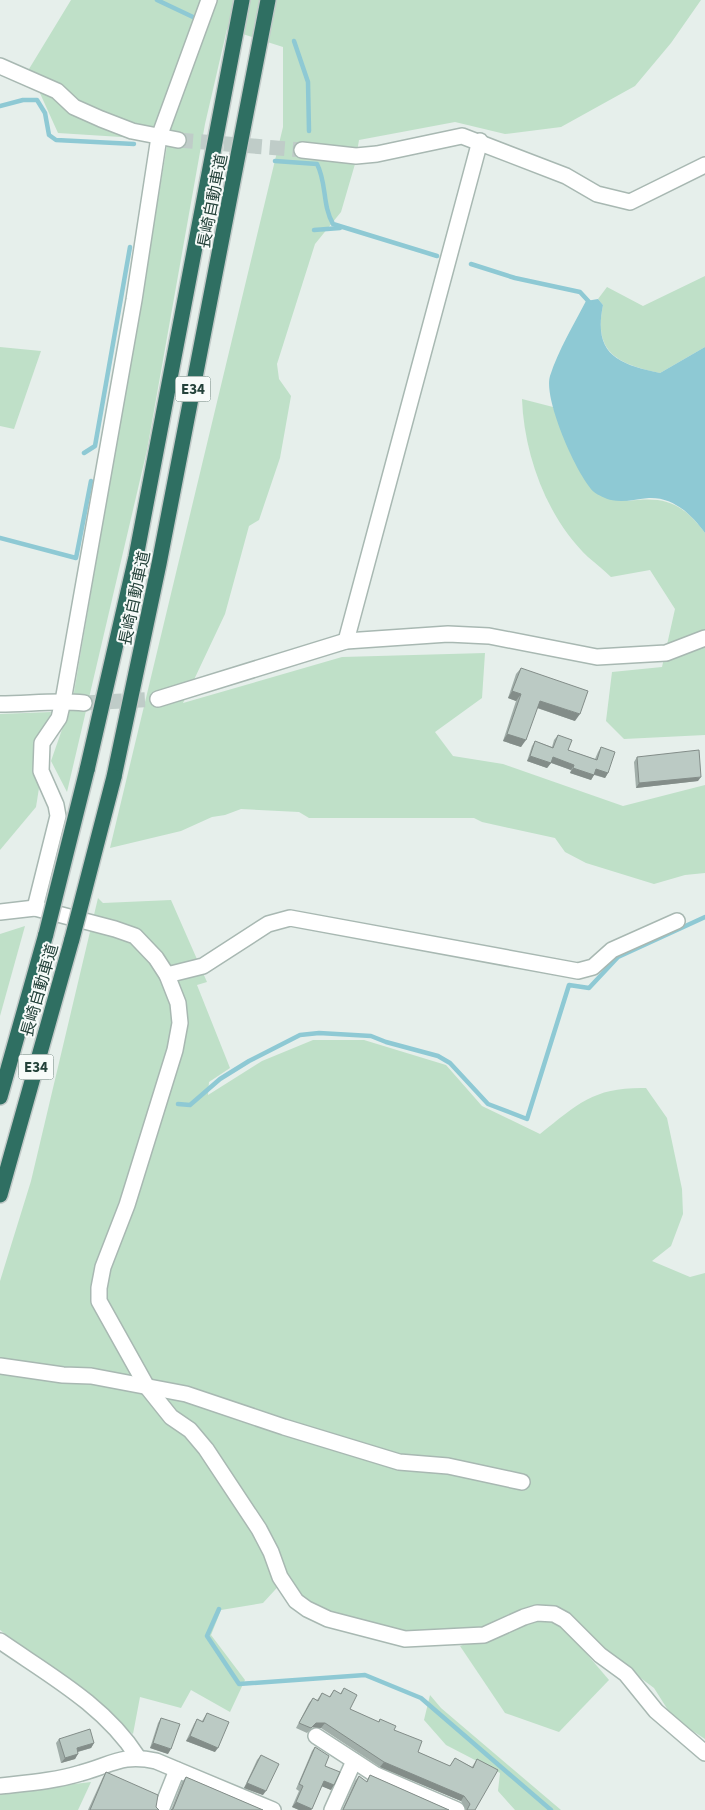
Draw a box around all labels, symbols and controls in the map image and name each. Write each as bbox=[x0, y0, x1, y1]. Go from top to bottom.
street label: 長崎自動車道 bbox=[193, 152, 233, 250]
road number: E34 bbox=[176, 376, 210, 402]
street label: 長崎自動車道 bbox=[114, 549, 156, 647]
street label: 長崎自動車道 bbox=[16, 941, 64, 1039]
road number: E34 bbox=[18, 1054, 54, 1080]

